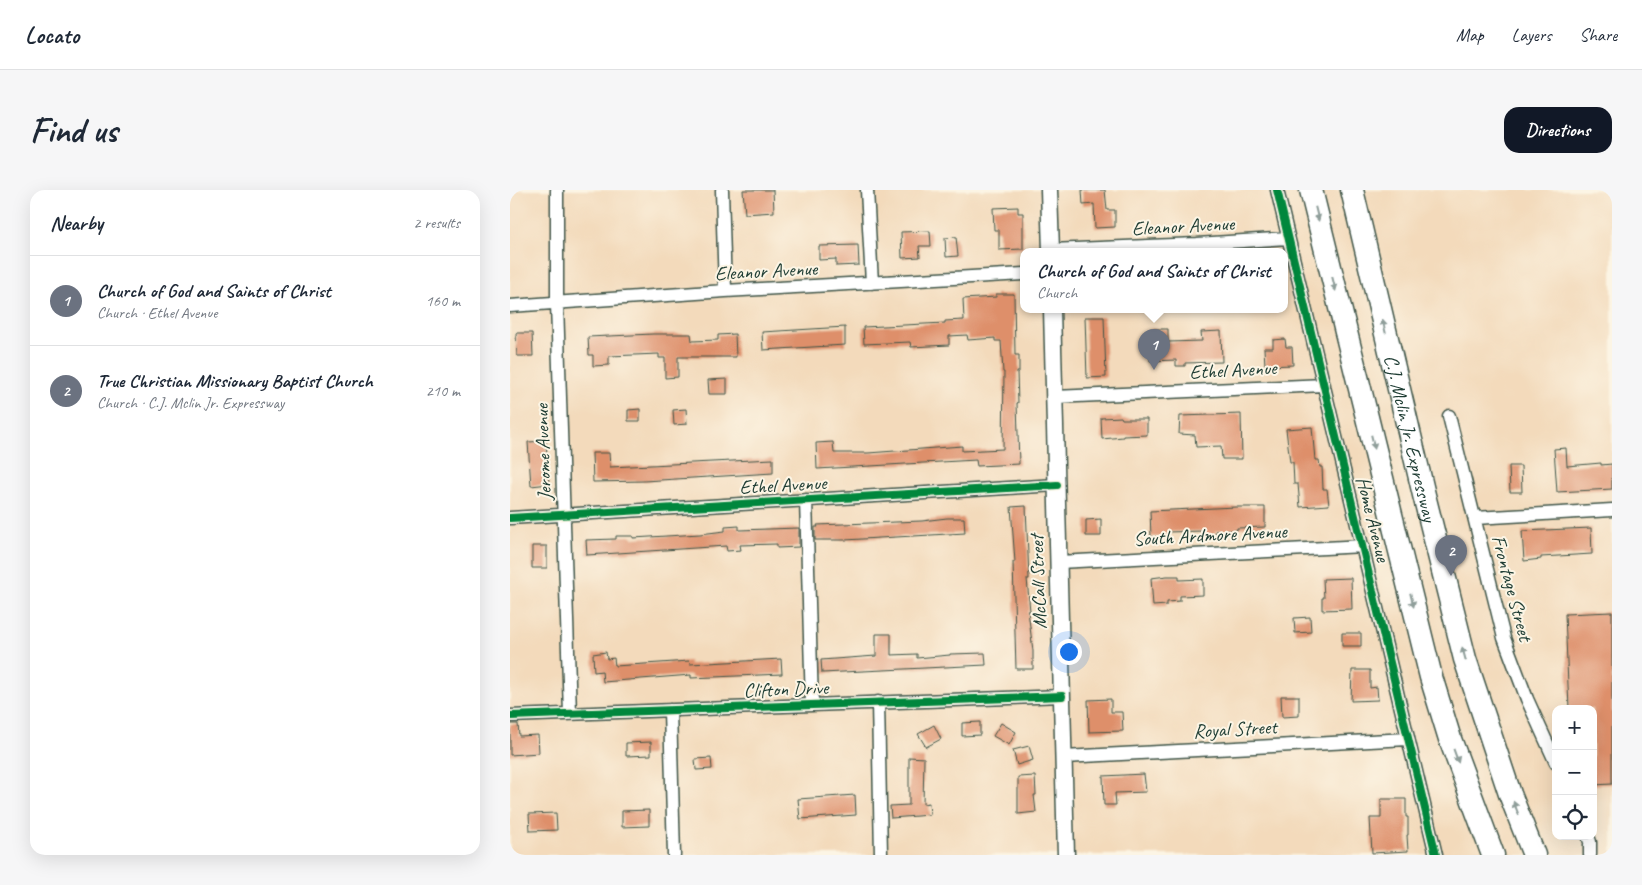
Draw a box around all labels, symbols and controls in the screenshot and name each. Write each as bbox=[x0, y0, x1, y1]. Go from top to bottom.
text: Locato bbox=[25, 20, 79, 50]
text: Map bbox=[1456, 24, 1484, 46]
text: Layers bbox=[1512, 24, 1551, 46]
text: Share bbox=[1579, 24, 1617, 46]
button: Directions bbox=[1504, 107, 1612, 153]
text: Find us bbox=[30, 108, 117, 153]
one-way arrow bbox=[1313, 206, 1321, 221]
text: Nearby bbox=[50, 210, 103, 236]
street label: Eleanor Avenue bbox=[1131, 211, 1236, 241]
text: 2 results bbox=[413, 213, 460, 233]
popup bbox=[1020, 248, 1288, 313]
street label: Eleanor Avenue bbox=[714, 256, 819, 286]
text: Church of God and Saints of Christ bbox=[1037, 259, 1271, 283]
one-way arrow bbox=[1331, 277, 1339, 292]
text: Church of God and Saints of Christ bbox=[97, 279, 331, 303]
text: Church bbox=[1037, 283, 1077, 303]
text: 1 bbox=[62, 291, 70, 311]
text: 160 m bbox=[426, 291, 460, 311]
text: Church · Ethel Avenue bbox=[97, 303, 217, 323]
one-way arrow bbox=[1380, 318, 1388, 333]
pin: 1 bbox=[1138, 329, 1170, 370]
street label: C.J. Mclin Jr. Expressway bbox=[1379, 352, 1443, 526]
street label: Ethel Avenue bbox=[1189, 355, 1279, 385]
text: True Christian Missionary Baptist Church bbox=[97, 369, 373, 393]
text: 2 bbox=[62, 381, 70, 401]
text: 210 m bbox=[426, 381, 460, 401]
text: Church · C.J. Mclin Jr. Expressway bbox=[97, 393, 284, 413]
street label: Jerome Avenue bbox=[529, 402, 557, 502]
one-way arrow bbox=[1369, 435, 1377, 450]
street label: Ethel Avenue bbox=[739, 470, 829, 500]
street label: Home Avenue bbox=[1350, 474, 1396, 566]
street label: South Ardmore Avenue bbox=[1133, 518, 1289, 551]
street label: McCall Street bbox=[1024, 531, 1052, 630]
street label: Frontage Street bbox=[1486, 532, 1539, 646]
pin: 2 bbox=[1435, 535, 1467, 576]
one-way arrow bbox=[1408, 593, 1416, 608]
your location bbox=[1056, 639, 1082, 665]
one-way arrow bbox=[1460, 646, 1468, 661]
street label: Clifton Drive bbox=[743, 675, 830, 703]
map controls bbox=[1552, 705, 1597, 840]
button: + bbox=[1552, 705, 1597, 750]
street label: Royal Street bbox=[1193, 714, 1280, 744]
one-way arrow bbox=[1453, 749, 1460, 764]
button: − bbox=[1552, 750, 1597, 795]
button: locate bbox=[1552, 795, 1597, 840]
one-way arrow bbox=[1512, 800, 1519, 815]

